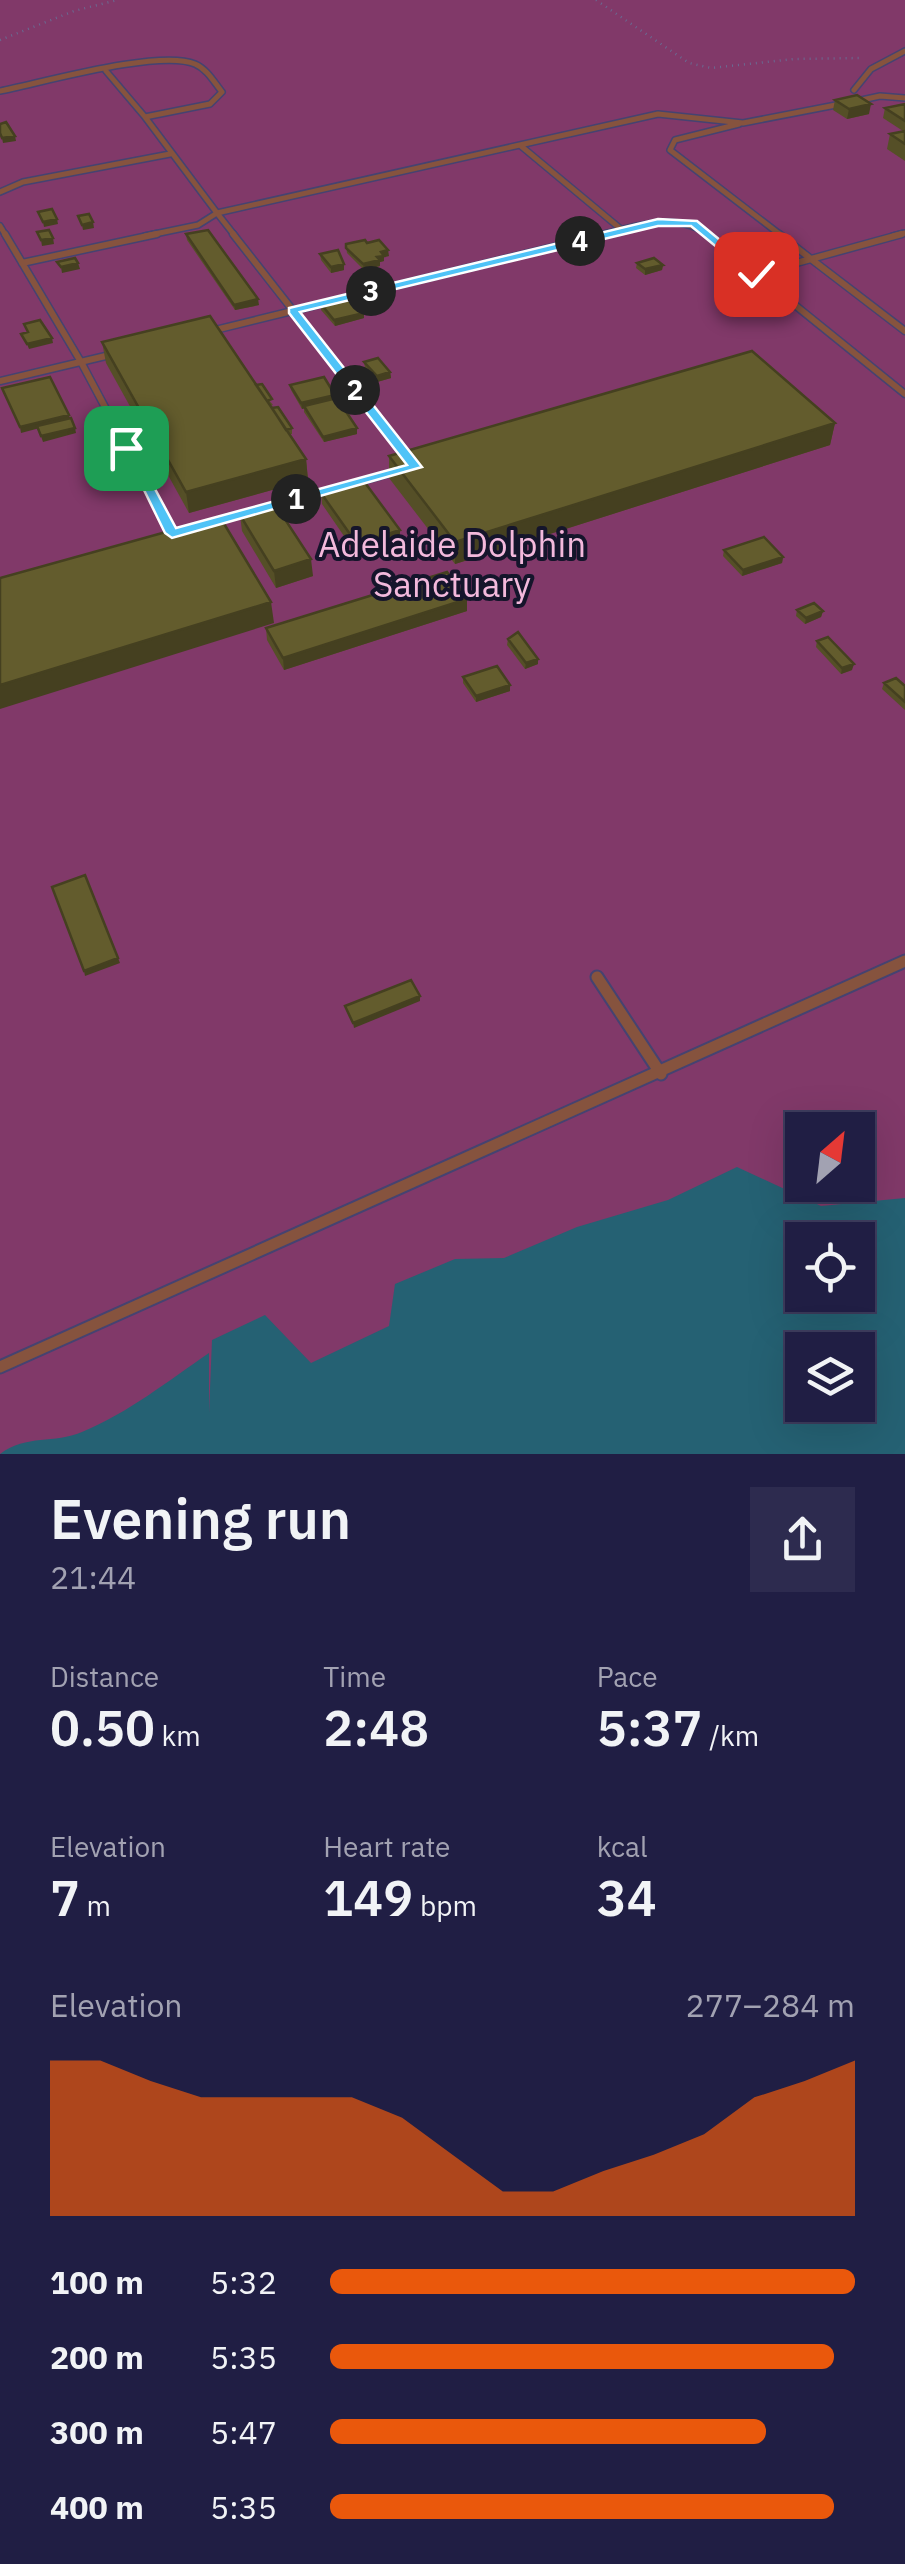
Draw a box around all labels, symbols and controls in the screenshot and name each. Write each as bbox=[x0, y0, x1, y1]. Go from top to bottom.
pin: 4 bbox=[555, 216, 605, 266]
text: 4 bbox=[572, 222, 588, 259]
pin bbox=[714, 232, 799, 317]
icon: check bbox=[729, 247, 784, 302]
pin: 3 bbox=[346, 266, 396, 316]
text: 3 bbox=[363, 272, 379, 309]
pin: 2 bbox=[330, 365, 380, 415]
text: 2 bbox=[347, 371, 363, 408]
pin bbox=[84, 406, 169, 491]
icon: arrive bbox=[99, 421, 154, 476]
pin: 1 bbox=[271, 474, 321, 524]
text: 1 bbox=[288, 480, 304, 517]
park label: Adelaide Dolphin Sanctuary bbox=[318, 521, 586, 607]
north arrow bbox=[785, 1112, 875, 1202]
map controls bbox=[785, 1112, 875, 1422]
button: locate bbox=[785, 1222, 875, 1312]
button: layers bbox=[785, 1332, 875, 1422]
text: Evening run bbox=[50, 1483, 351, 1554]
button: share bbox=[750, 1487, 855, 1592]
text: 21:44 bbox=[50, 1556, 136, 1598]
text: Distance bbox=[50, 1658, 159, 1695]
text: Time bbox=[323, 1658, 386, 1695]
text: Pace bbox=[597, 1658, 658, 1695]
text: 0.50 bbox=[50, 1695, 155, 1760]
text: 2:48 bbox=[323, 1695, 429, 1760]
text: 5:37 bbox=[597, 1695, 703, 1760]
text: km bbox=[155, 1717, 201, 1754]
text: /km bbox=[703, 1717, 759, 1754]
text: Elevation bbox=[50, 1828, 166, 1865]
text: Heart rate bbox=[323, 1828, 450, 1865]
text: kcal bbox=[597, 1828, 648, 1865]
text: 7 bbox=[50, 1865, 80, 1930]
text: 149 bbox=[323, 1865, 413, 1930]
text: 34 bbox=[597, 1865, 657, 1930]
text: m bbox=[80, 1887, 111, 1924]
text: bpm bbox=[413, 1887, 477, 1924]
text: Elevation bbox=[50, 1984, 183, 2026]
text: 277–284 m bbox=[685, 1984, 855, 2026]
text: 100 m bbox=[50, 2261, 144, 2303]
text: 5:32 bbox=[210, 2261, 277, 2303]
text: 200 m bbox=[50, 2336, 144, 2378]
text: 5:35 bbox=[210, 2336, 277, 2378]
text: 300 m bbox=[50, 2411, 144, 2453]
text: 5:47 bbox=[210, 2411, 277, 2453]
text: 400 m bbox=[50, 2486, 144, 2528]
text: 5:35 bbox=[210, 2486, 277, 2528]

